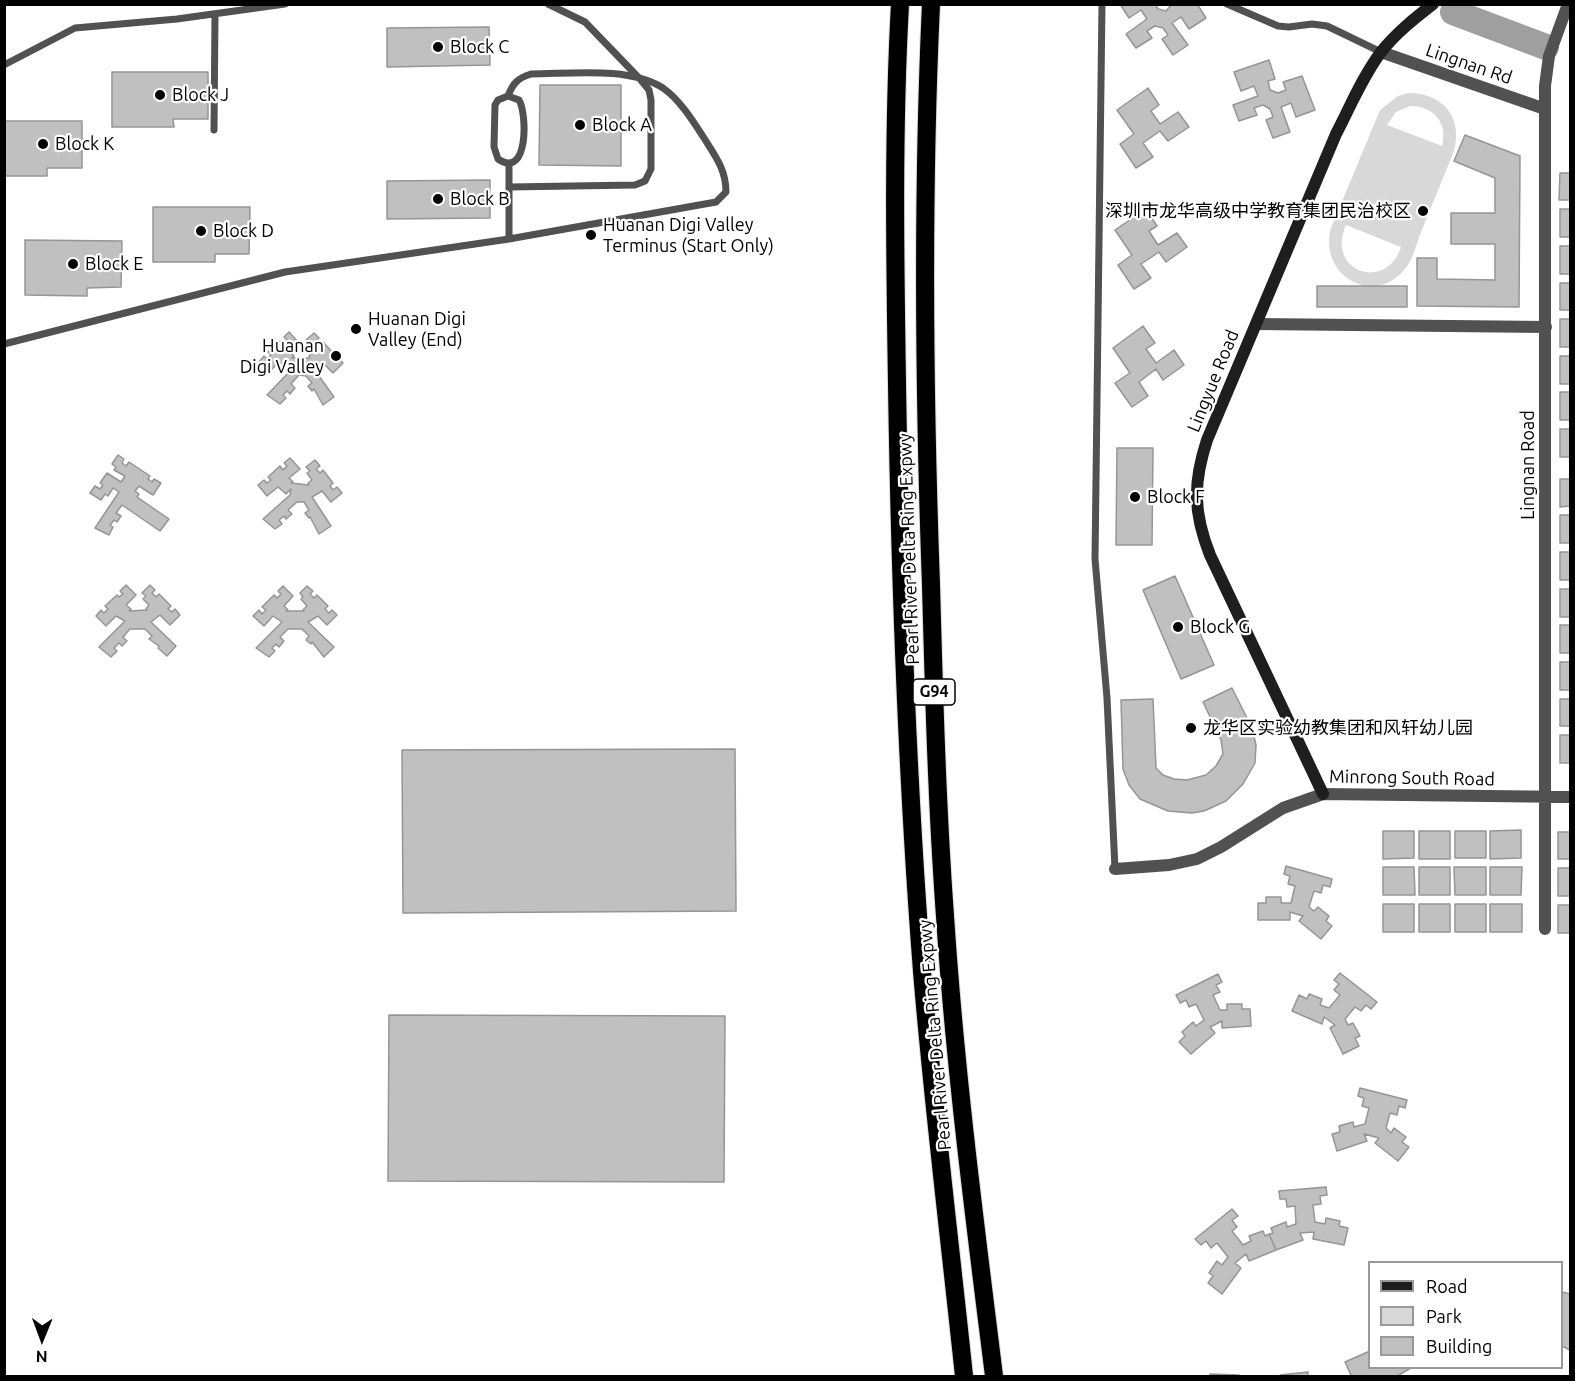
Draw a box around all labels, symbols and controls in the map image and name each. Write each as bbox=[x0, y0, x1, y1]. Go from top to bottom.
place label: Block C bbox=[450, 36, 509, 58]
street label: Lingnan Rd bbox=[1423, 39, 1515, 89]
marker: Block C bbox=[431, 40, 445, 54]
place label: Block J bbox=[172, 84, 229, 106]
marker: Block J bbox=[153, 88, 167, 102]
place label: Block A bbox=[592, 114, 652, 136]
marker: Block A bbox=[573, 118, 587, 132]
place label: Block K bbox=[55, 133, 114, 155]
marker: Block K bbox=[36, 137, 50, 151]
place label: Block B bbox=[450, 188, 510, 210]
marker: Block B bbox=[431, 192, 445, 206]
place label: 深圳市龙华高级中学教育集团民治校区 bbox=[1105, 200, 1411, 222]
marker: 深圳市龙华高级中学教育集团民治校区 bbox=[1416, 204, 1430, 218]
place label: Huanan Digi Valley Terminus (Start Only) bbox=[603, 214, 774, 256]
place label: Block D bbox=[213, 220, 274, 242]
marker: Block D bbox=[194, 224, 208, 238]
marker: Huanan Digi Valley Terminus (Start Only) bbox=[584, 228, 598, 242]
place label: Block E bbox=[85, 253, 143, 275]
marker: Block E bbox=[66, 257, 80, 271]
place label: Huanan Digi Valley (End) bbox=[368, 308, 466, 350]
marker: Huanan Digi Valley (End) bbox=[349, 322, 363, 336]
street label: Lingyue Road bbox=[1183, 327, 1243, 435]
place label: Huanan Digi Valley bbox=[240, 335, 324, 378]
marker: Huanan Digi Valley bbox=[329, 349, 343, 363]
street label: Lingnan Road bbox=[1517, 410, 1539, 520]
street label: Pearl River Delta Ring Expwy bbox=[894, 433, 924, 665]
place label: Block F bbox=[1147, 486, 1205, 508]
marker: Block F bbox=[1128, 490, 1142, 504]
place label: Block G bbox=[1190, 616, 1250, 638]
marker: Block G bbox=[1171, 620, 1185, 634]
road number: G94 bbox=[913, 679, 955, 705]
place label: 龙华区实验幼教集团和风轩幼儿园 bbox=[1203, 717, 1473, 739]
marker: 龙华区实验幼教集团和风轩幼儿园 bbox=[1184, 721, 1198, 735]
street label: Minrong South Road bbox=[1329, 766, 1495, 790]
street label: Pearl River Delta Ring Expwy bbox=[914, 919, 956, 1151]
legend bbox=[1368, 1261, 1563, 1369]
text: Road bbox=[1426, 1276, 1468, 1296]
text: Park bbox=[1426, 1306, 1462, 1326]
north arrow bbox=[12, 1309, 72, 1369]
text: Building bbox=[1426, 1336, 1492, 1356]
text: N bbox=[36, 1348, 48, 1366]

